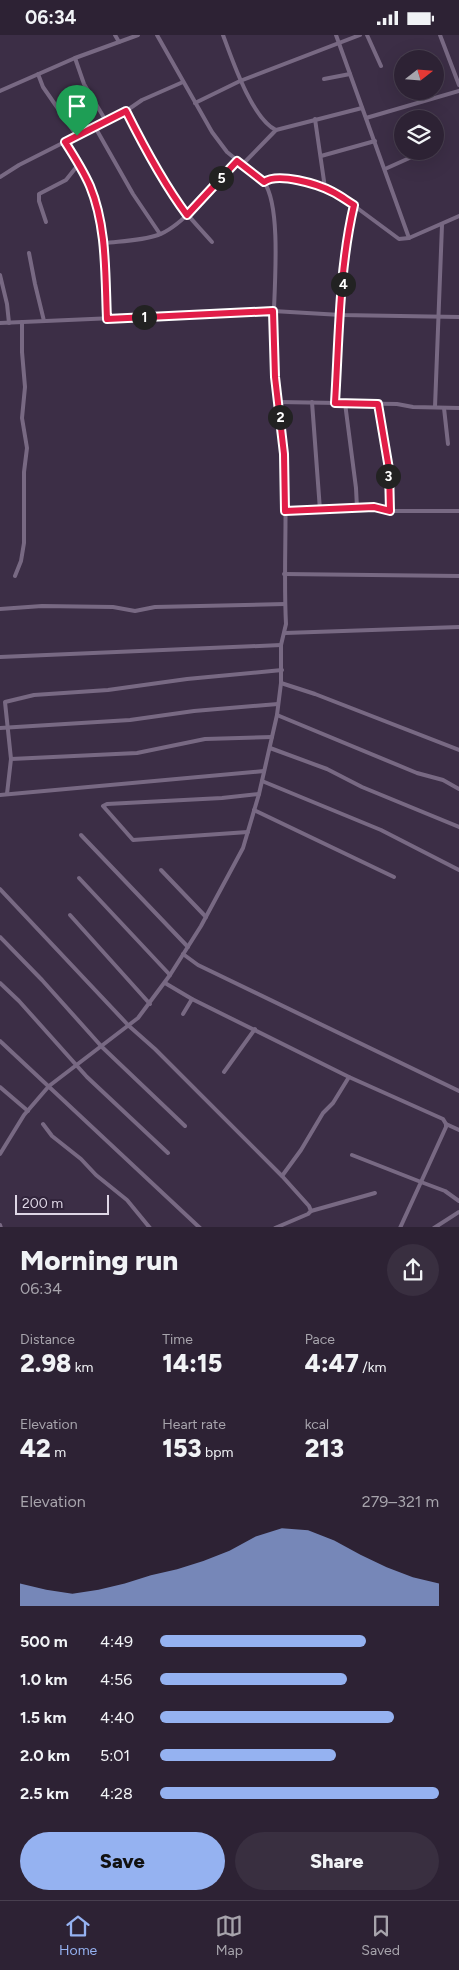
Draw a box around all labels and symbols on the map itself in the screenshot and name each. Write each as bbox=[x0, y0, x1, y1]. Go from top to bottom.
north arrow bbox=[394, 50, 444, 100]
pin bbox=[56, 85, 98, 136]
pin: 5 bbox=[208, 165, 234, 191]
pin: 4 bbox=[330, 271, 356, 297]
pin: 1 bbox=[132, 305, 156, 329]
pin: 2 bbox=[268, 405, 292, 429]
pin: 3 bbox=[376, 463, 400, 489]
scale bar bbox=[15, 1193, 109, 1216]

